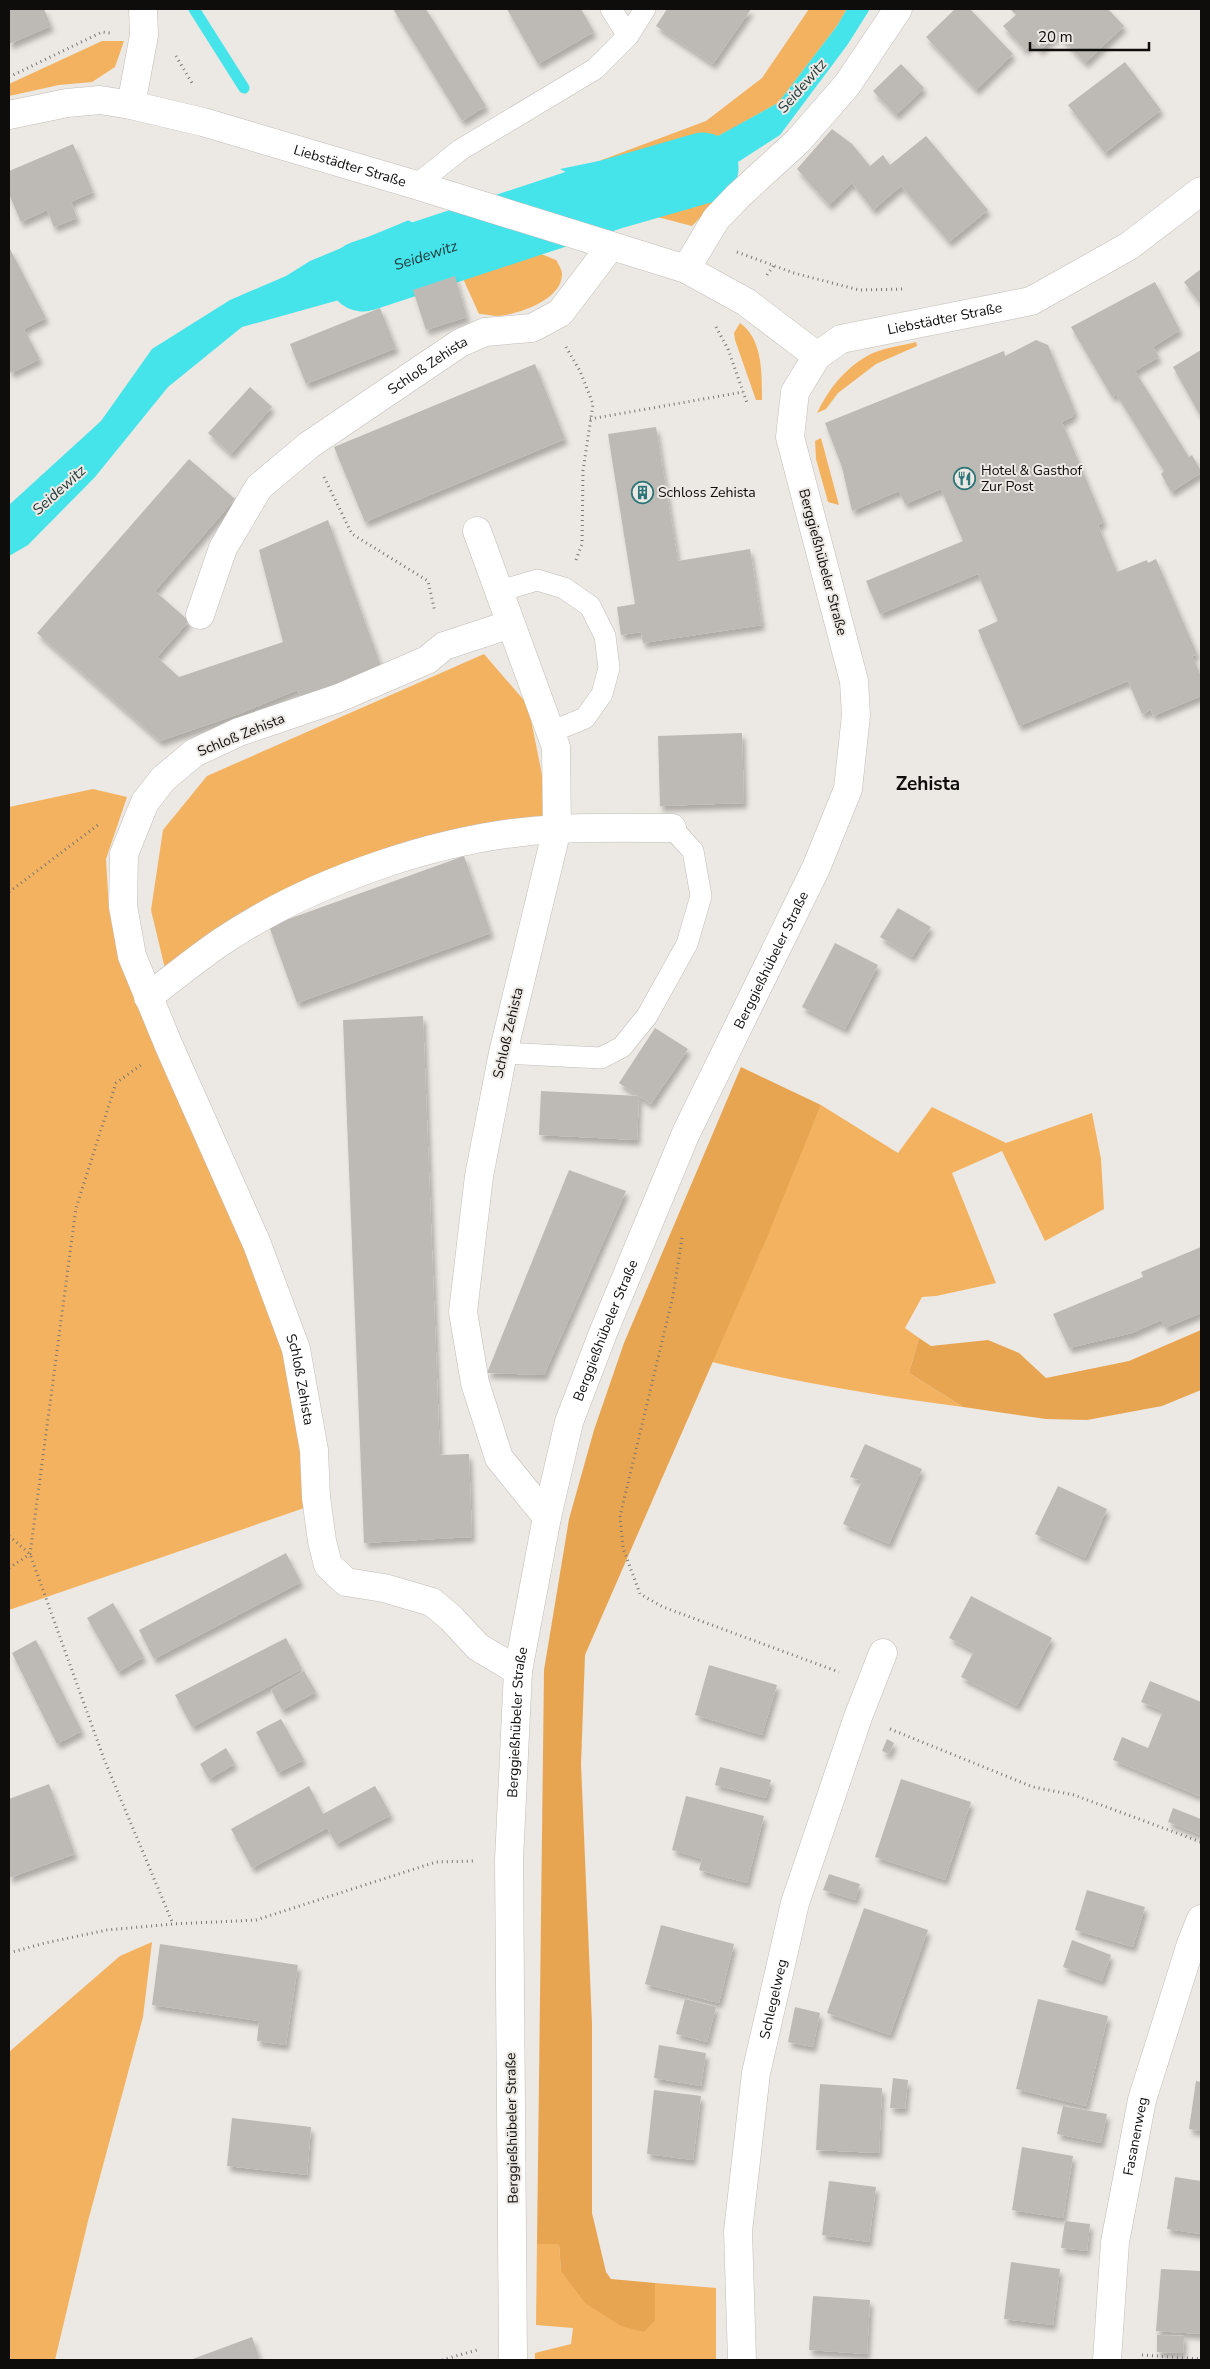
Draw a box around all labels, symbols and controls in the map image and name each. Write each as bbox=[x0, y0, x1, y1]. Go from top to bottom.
scale bar bbox=[1030, 20, 1149, 52]
text: 20 m bbox=[1038, 27, 1073, 47]
water label: Seidewitz bbox=[773, 55, 831, 117]
street label: Liebstädter Straße bbox=[291, 140, 409, 191]
water label: Seidewitz bbox=[391, 236, 460, 275]
street label: Liebstädter Straße bbox=[886, 298, 1004, 339]
street label: Schloß Zehista bbox=[384, 331, 470, 399]
water label: Seidewitz bbox=[28, 461, 90, 519]
place label: Hotel & Gasthof Zur Post bbox=[981, 461, 1083, 496]
restaurant icon: Hotel & Gasthof Zur Post bbox=[953, 466, 977, 490]
building icon: Schloss Zehista bbox=[630, 480, 654, 504]
place label: Schloss Zehista bbox=[658, 483, 756, 502]
street label: Berggießhübeler Straße bbox=[794, 487, 852, 637]
street label: Schloß Zehista bbox=[194, 709, 288, 761]
district label: Zehista bbox=[896, 771, 960, 797]
street label: Berggießhübeler Straße bbox=[729, 888, 813, 1032]
street label: Schloß Zehista bbox=[488, 986, 528, 1080]
street label: Berggießhübeler Straße bbox=[568, 1257, 642, 1404]
street label: Schloß Zehista bbox=[282, 1331, 319, 1427]
street label: Berggießhübeler Straße bbox=[502, 1645, 532, 1798]
street label: Schlegelweg bbox=[755, 1957, 791, 2041]
street label: Berggießhübeler Straße bbox=[501, 2052, 523, 2204]
street label: Fasanenweg bbox=[1118, 2095, 1152, 2177]

